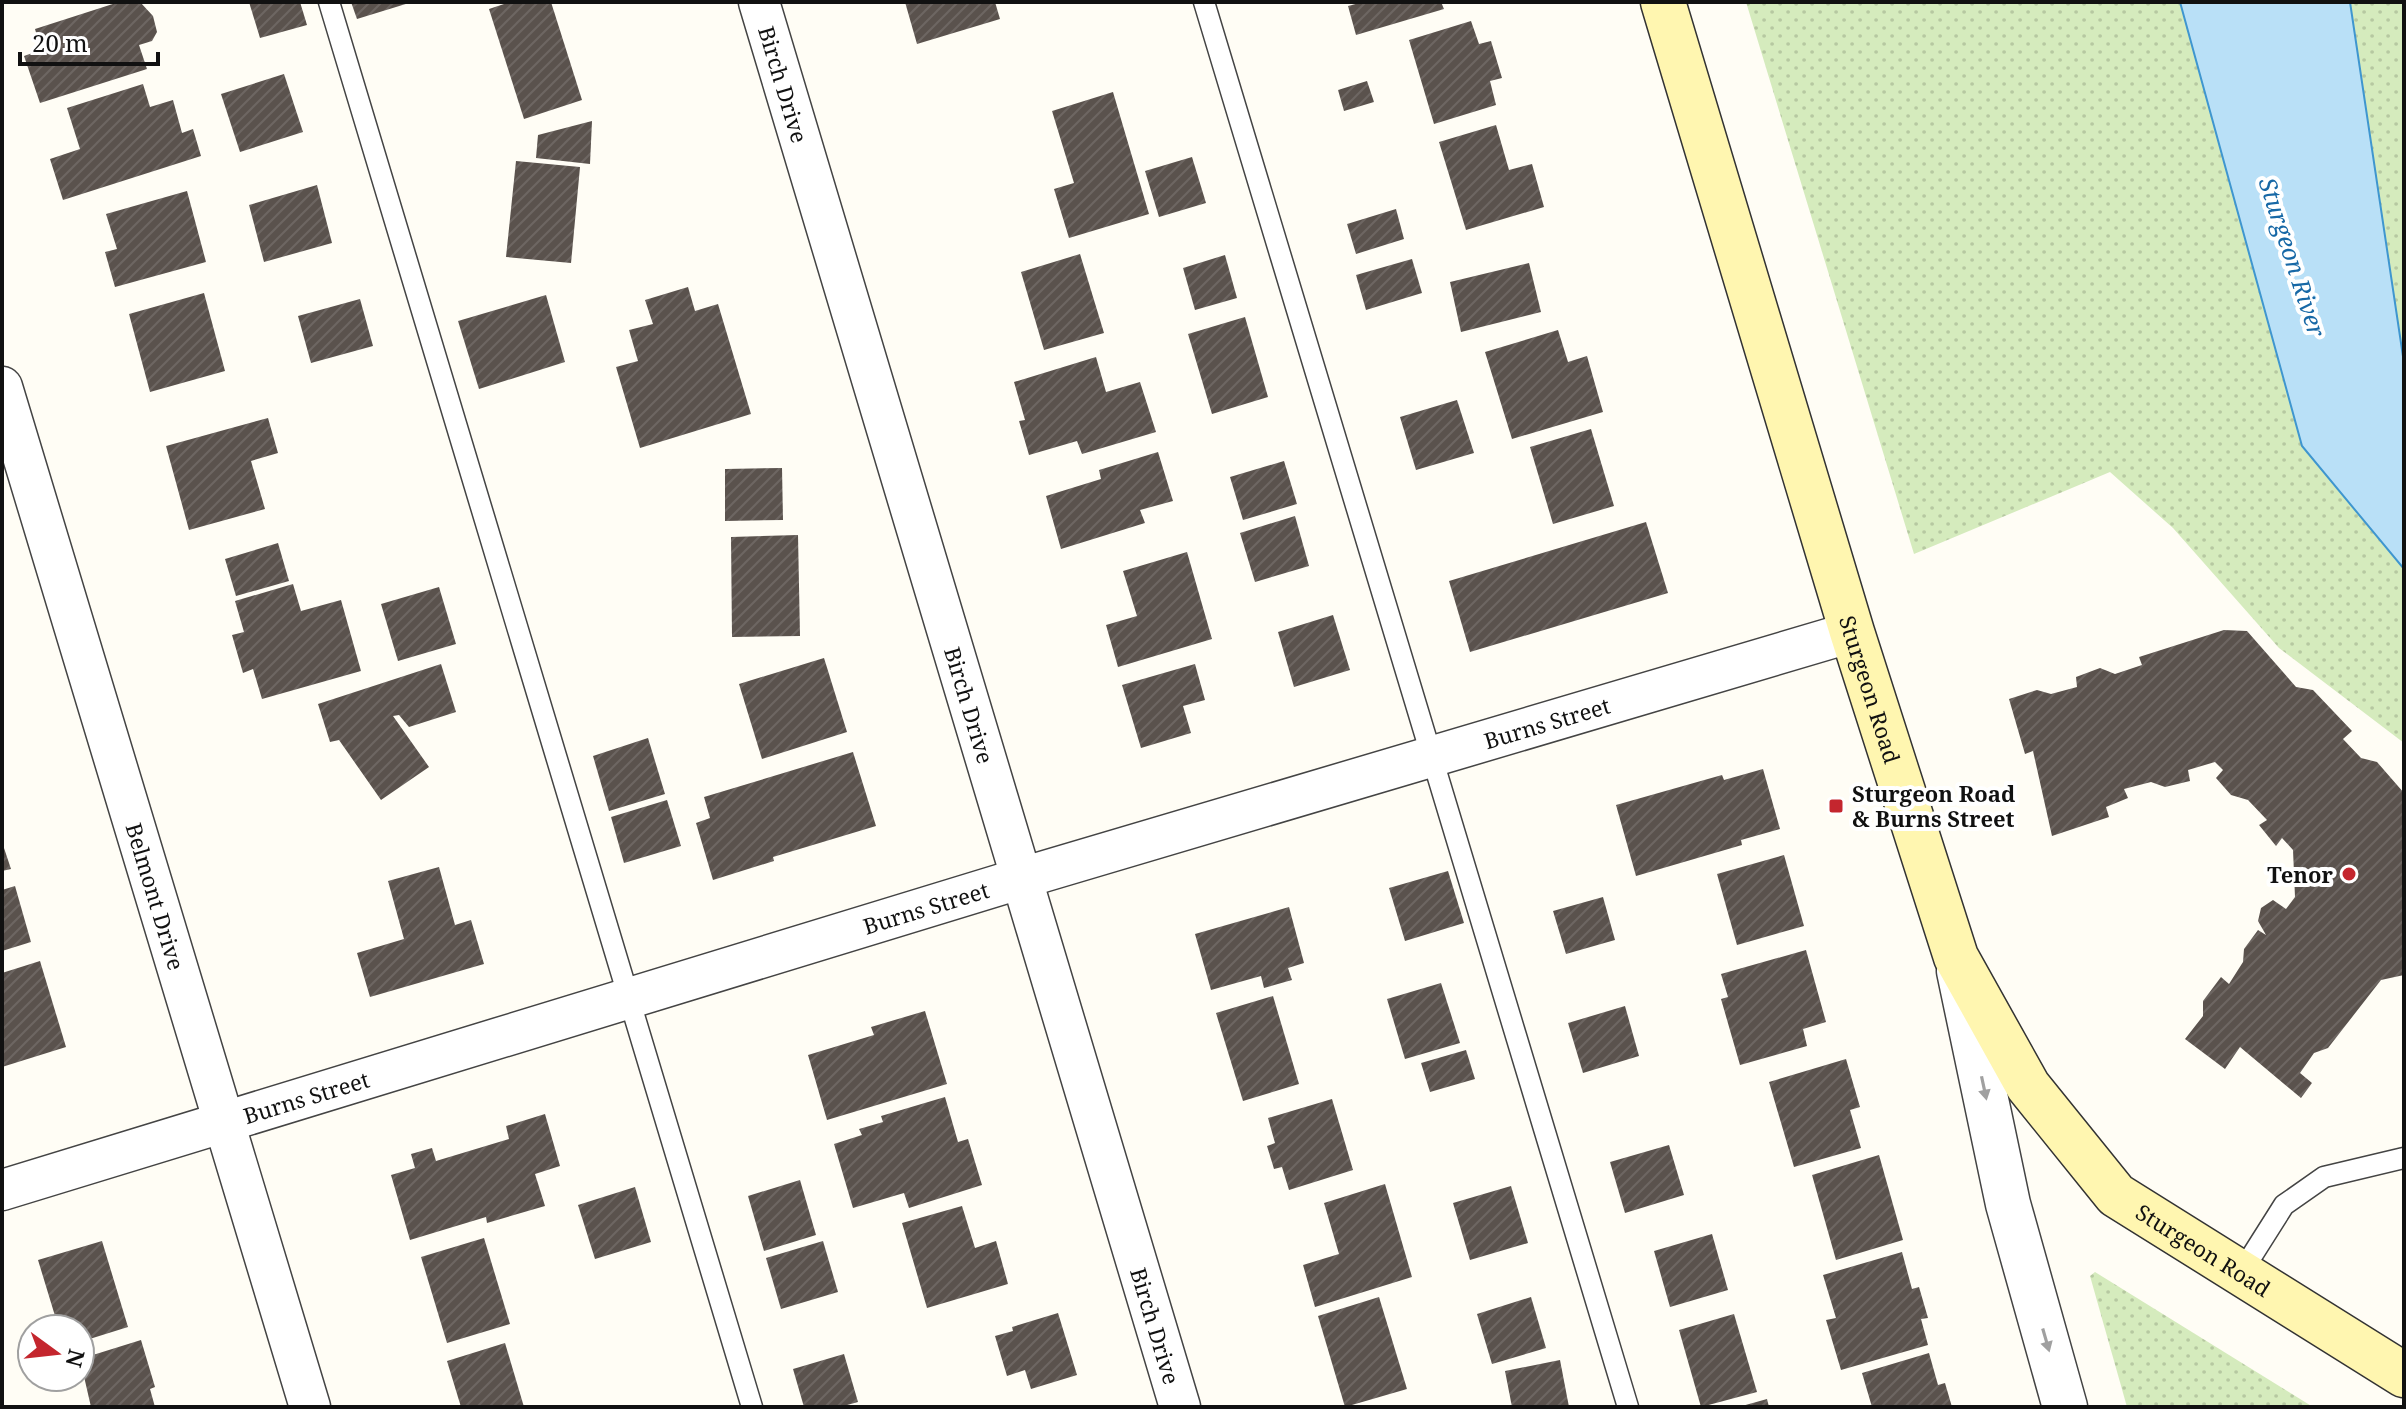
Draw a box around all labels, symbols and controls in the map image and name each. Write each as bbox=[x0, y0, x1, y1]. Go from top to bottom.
scale bar bbox=[20, 16, 158, 66]
street label: Birch Drive bbox=[752, 22, 815, 146]
text: 20 m bbox=[32, 26, 88, 59]
water label: Sturgeon River bbox=[2252, 173, 2335, 342]
street label: Sturgeon Road bbox=[1833, 612, 1908, 767]
street label: Birch Drive bbox=[938, 643, 1001, 767]
street label: Burns Street bbox=[1480, 690, 1614, 755]
place label: Sturgeon Road & Burns Street bbox=[1852, 778, 2015, 833]
marker: Sturgeon Road & Burns Street bbox=[1827, 797, 1845, 815]
street label: Belmont Drive bbox=[119, 819, 192, 973]
place label: Tenor bbox=[2267, 859, 2333, 889]
marker: Tenor bbox=[2340, 865, 2358, 883]
street label: Burns Street bbox=[859, 874, 993, 941]
street label: Burns Street bbox=[240, 1064, 373, 1130]
one-way arrow bbox=[1978, 1076, 1990, 1101]
street label: Sturgeon Road bbox=[2131, 1196, 2277, 1303]
street label: Birch Drive bbox=[1124, 1264, 1187, 1388]
north arrow bbox=[16, 1313, 96, 1393]
one-way arrow bbox=[2040, 1329, 2053, 1353]
text: N bbox=[60, 1346, 93, 1371]

